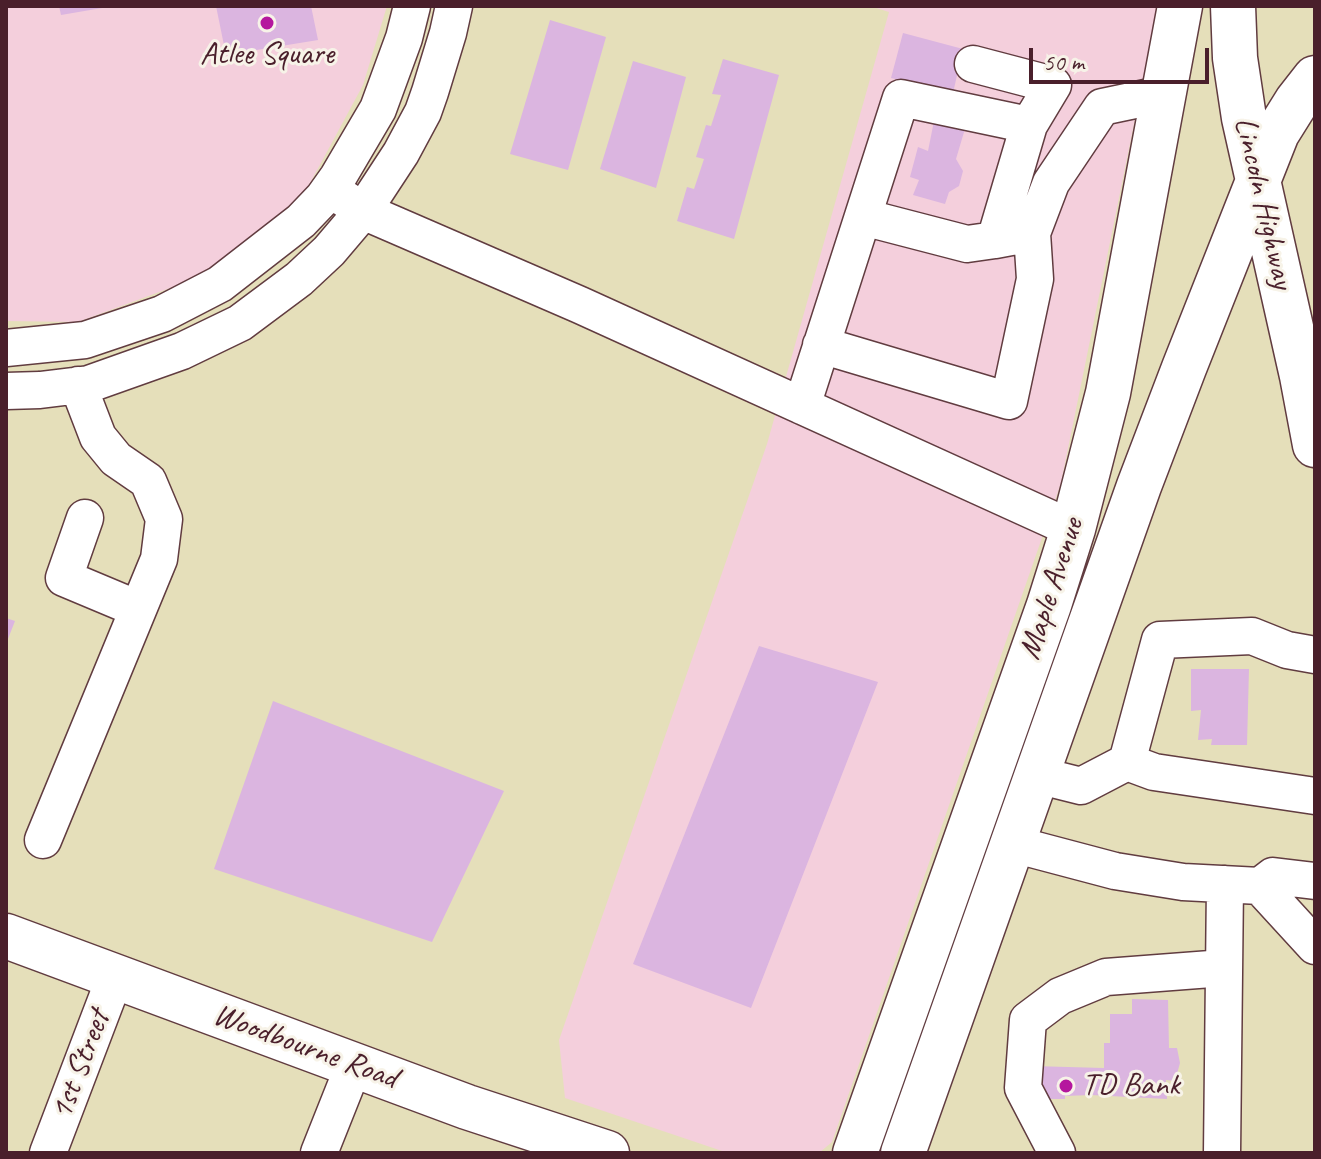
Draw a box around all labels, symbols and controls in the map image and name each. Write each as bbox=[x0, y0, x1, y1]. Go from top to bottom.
marker: Atlee Square bbox=[258, 14, 276, 32]
scale bar bbox=[1033, 32, 1213, 82]
place label: Atlee Square bbox=[200, 36, 334, 74]
text: 50 m bbox=[1043, 47, 1084, 77]
street label: Lincoln Highway bbox=[1225, 113, 1301, 293]
street label: Maple Avenue bbox=[1011, 514, 1093, 664]
street label: Woodbourne Road bbox=[208, 996, 402, 1098]
street label: 1st Street bbox=[43, 1005, 119, 1125]
place label: TD Bank bbox=[1082, 1067, 1180, 1105]
marker: TD Bank bbox=[1057, 1077, 1075, 1095]

